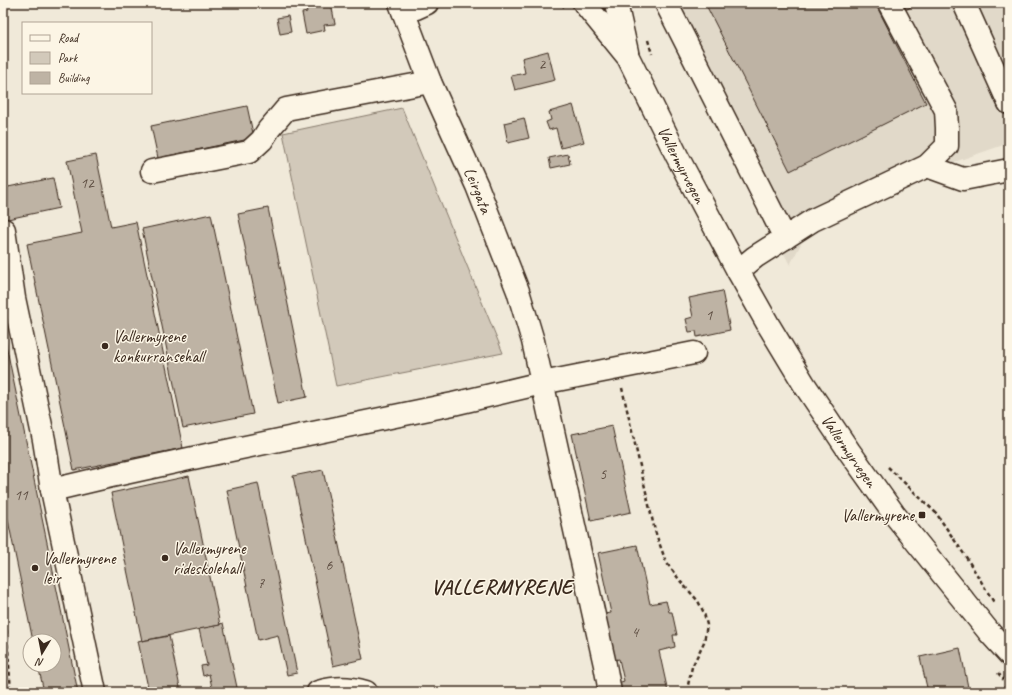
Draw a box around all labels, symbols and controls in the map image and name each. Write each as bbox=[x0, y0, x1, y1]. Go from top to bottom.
legend bbox=[22, 22, 152, 94]
text: Road bbox=[58, 30, 80, 46]
text: Park bbox=[58, 50, 79, 66]
house number: 2 bbox=[539, 55, 547, 74]
text: Building bbox=[58, 70, 90, 86]
street label: Vallermyrvegen bbox=[653, 123, 711, 208]
street label: Leirgata bbox=[459, 164, 497, 218]
house number: 12 bbox=[80, 174, 95, 193]
house number: 1 bbox=[706, 306, 714, 325]
place label: Vallermyrene konkurransehall bbox=[113, 326, 207, 367]
marker: Vallermyrene konkurransehall bbox=[100, 341, 110, 351]
street label: Vallermyrvegen bbox=[816, 411, 882, 493]
house number: 5 bbox=[600, 465, 608, 484]
house number: 11 bbox=[14, 486, 29, 505]
place label: Vallermyrene bbox=[842, 505, 915, 526]
marker: Vallermyrene bbox=[917, 510, 927, 520]
place label: Vallermyrene rideskolehall bbox=[173, 538, 247, 579]
place label: Vallermyrene leir bbox=[43, 548, 117, 589]
marker: Vallermyrene rideskolehall bbox=[160, 553, 170, 563]
house number: 6 bbox=[326, 556, 334, 575]
marker: Vallermyrene leir bbox=[30, 563, 40, 573]
house number: 7 bbox=[258, 574, 266, 593]
district label: VALLERMYRENE bbox=[431, 574, 575, 600]
house number: 4 bbox=[632, 623, 640, 642]
north arrow bbox=[22, 633, 62, 673]
text: N bbox=[34, 655, 45, 670]

